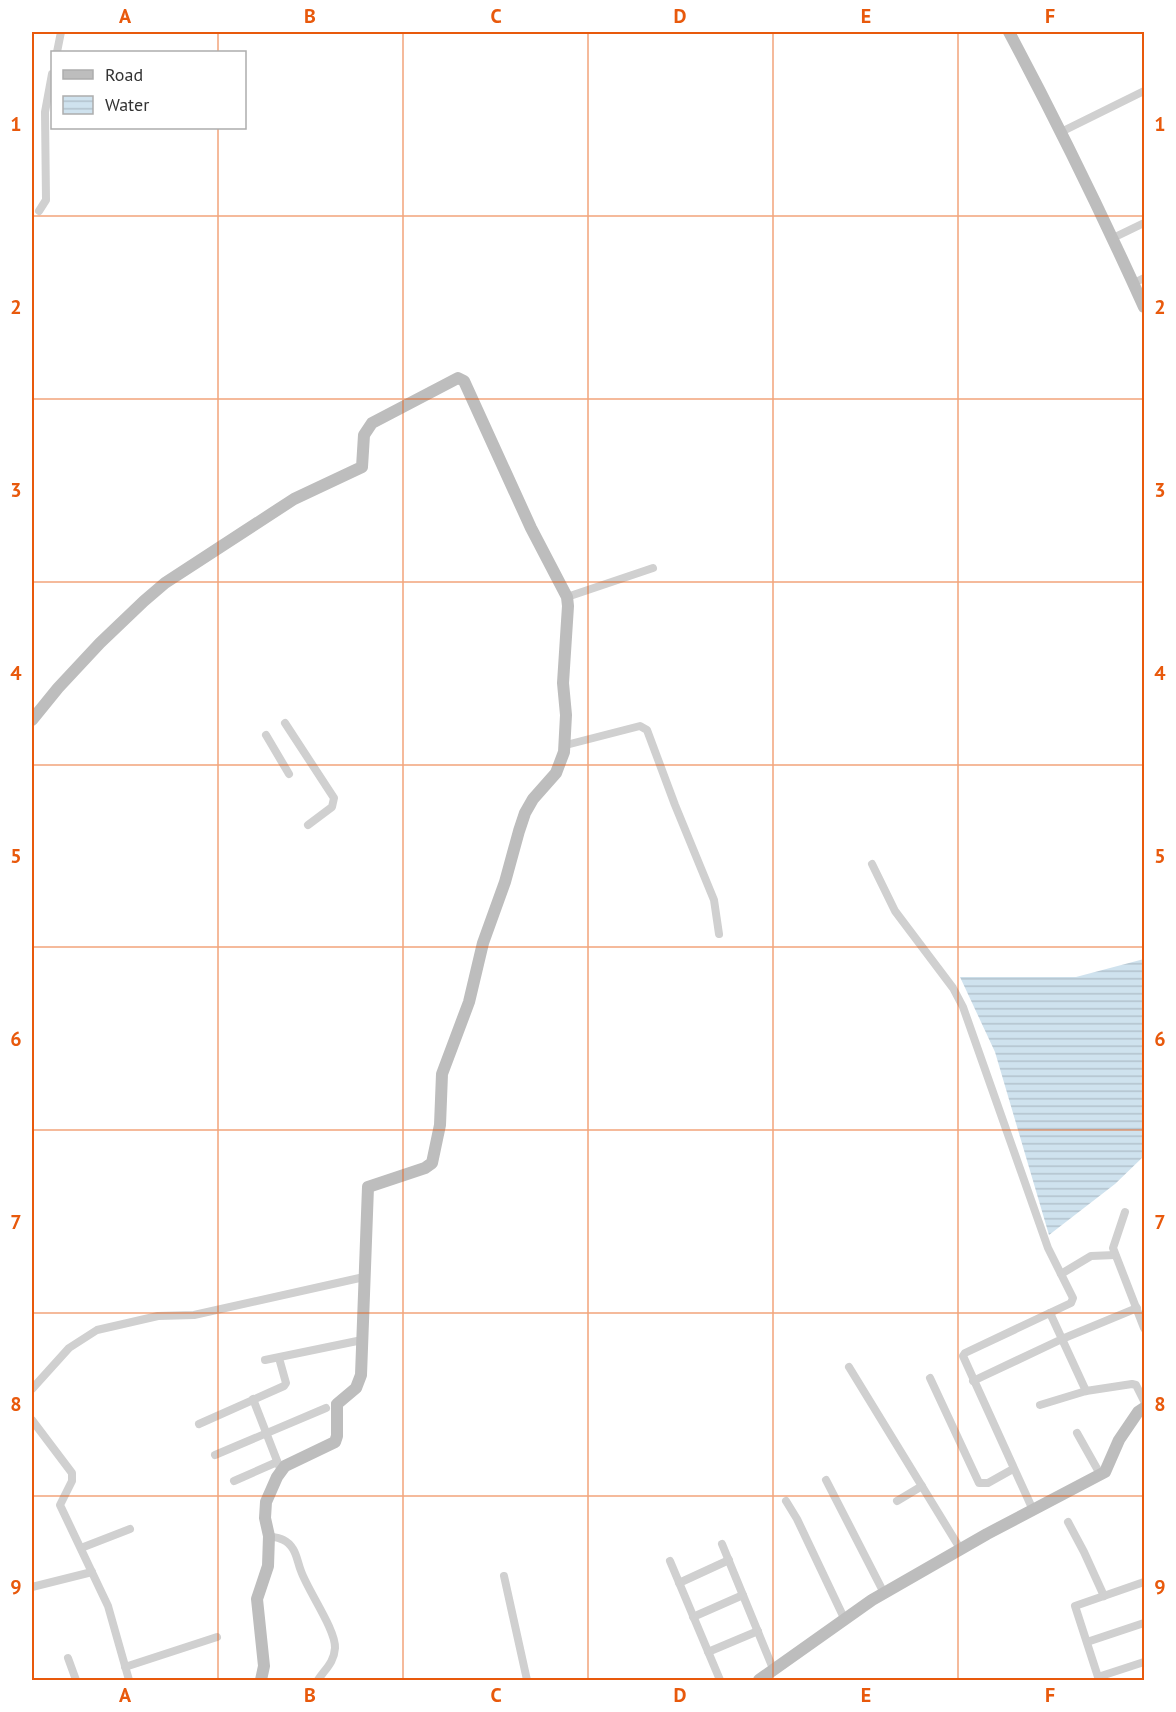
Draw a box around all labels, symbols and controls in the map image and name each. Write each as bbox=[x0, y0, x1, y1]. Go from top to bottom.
text: A bbox=[119, 3, 132, 29]
text: B bbox=[304, 3, 316, 29]
text: C bbox=[490, 3, 502, 29]
text: D bbox=[674, 3, 687, 29]
text: E bbox=[861, 3, 871, 29]
text: F bbox=[1045, 3, 1055, 29]
legend bbox=[51, 51, 246, 129]
text: Road bbox=[105, 63, 143, 86]
text: Water bbox=[105, 93, 149, 116]
text: 1 bbox=[10, 111, 22, 137]
text: 1 bbox=[1154, 111, 1166, 137]
text: 2 bbox=[10, 294, 22, 320]
text: 2 bbox=[1154, 294, 1166, 320]
text: 3 bbox=[10, 477, 22, 503]
text: 3 bbox=[1154, 477, 1166, 503]
text: 4 bbox=[10, 660, 22, 686]
text: 4 bbox=[1154, 660, 1166, 686]
text: 5 bbox=[10, 843, 22, 869]
text: 5 bbox=[1154, 843, 1166, 869]
text: 6 bbox=[10, 1026, 22, 1052]
text: 6 bbox=[1154, 1026, 1166, 1052]
text: 7 bbox=[10, 1209, 22, 1235]
text: 7 bbox=[1154, 1209, 1166, 1235]
text: 8 bbox=[10, 1391, 22, 1417]
text: 8 bbox=[1154, 1391, 1166, 1417]
text: 9 bbox=[10, 1574, 22, 1600]
text: 9 bbox=[1154, 1574, 1166, 1600]
text: A bbox=[119, 1682, 132, 1708]
text: B bbox=[304, 1682, 316, 1708]
text: C bbox=[490, 1682, 502, 1708]
text: D bbox=[674, 1682, 687, 1708]
text: E bbox=[861, 1682, 871, 1708]
text: F bbox=[1045, 1682, 1055, 1708]

